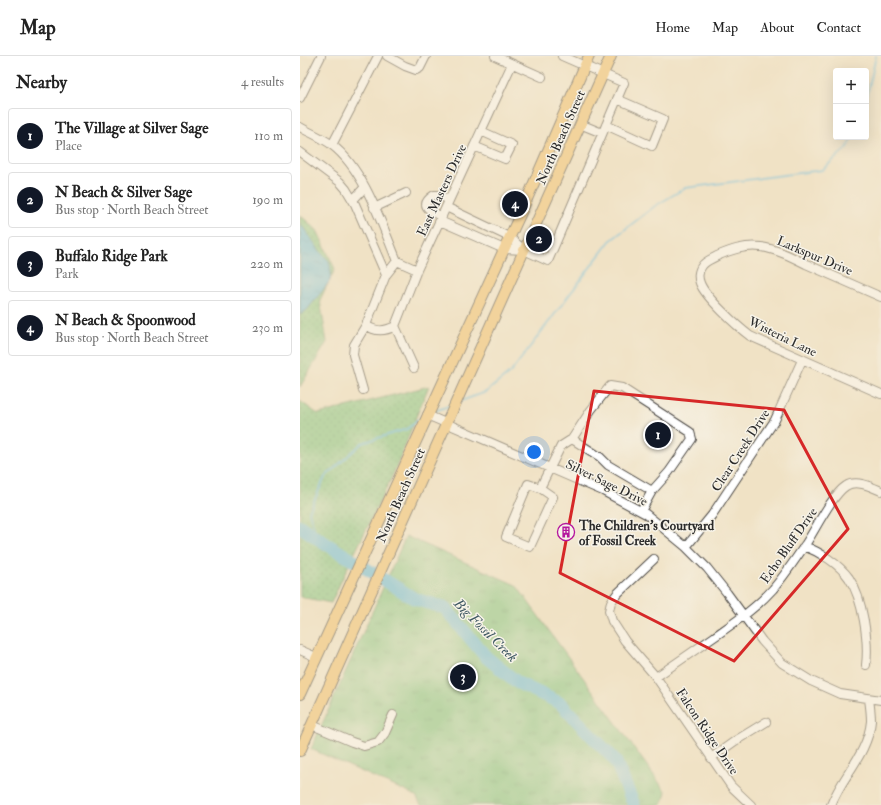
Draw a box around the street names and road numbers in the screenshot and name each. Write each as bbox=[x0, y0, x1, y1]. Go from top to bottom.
street label: North Beach Street bbox=[533, 88, 589, 187]
street label: East Masters Drive bbox=[414, 141, 470, 239]
street label: Larkspur Drive bbox=[774, 233, 855, 280]
street label: Wisteria Lane bbox=[745, 313, 820, 361]
street label: Clear Creek Drive bbox=[708, 406, 774, 495]
street label: North Beach Street bbox=[373, 446, 429, 545]
street label: Silver Sage Drive bbox=[563, 456, 651, 510]
street label: Echo Bluff Drive bbox=[757, 504, 821, 587]
street label: Falcon Ridge Drive bbox=[672, 685, 742, 778]

